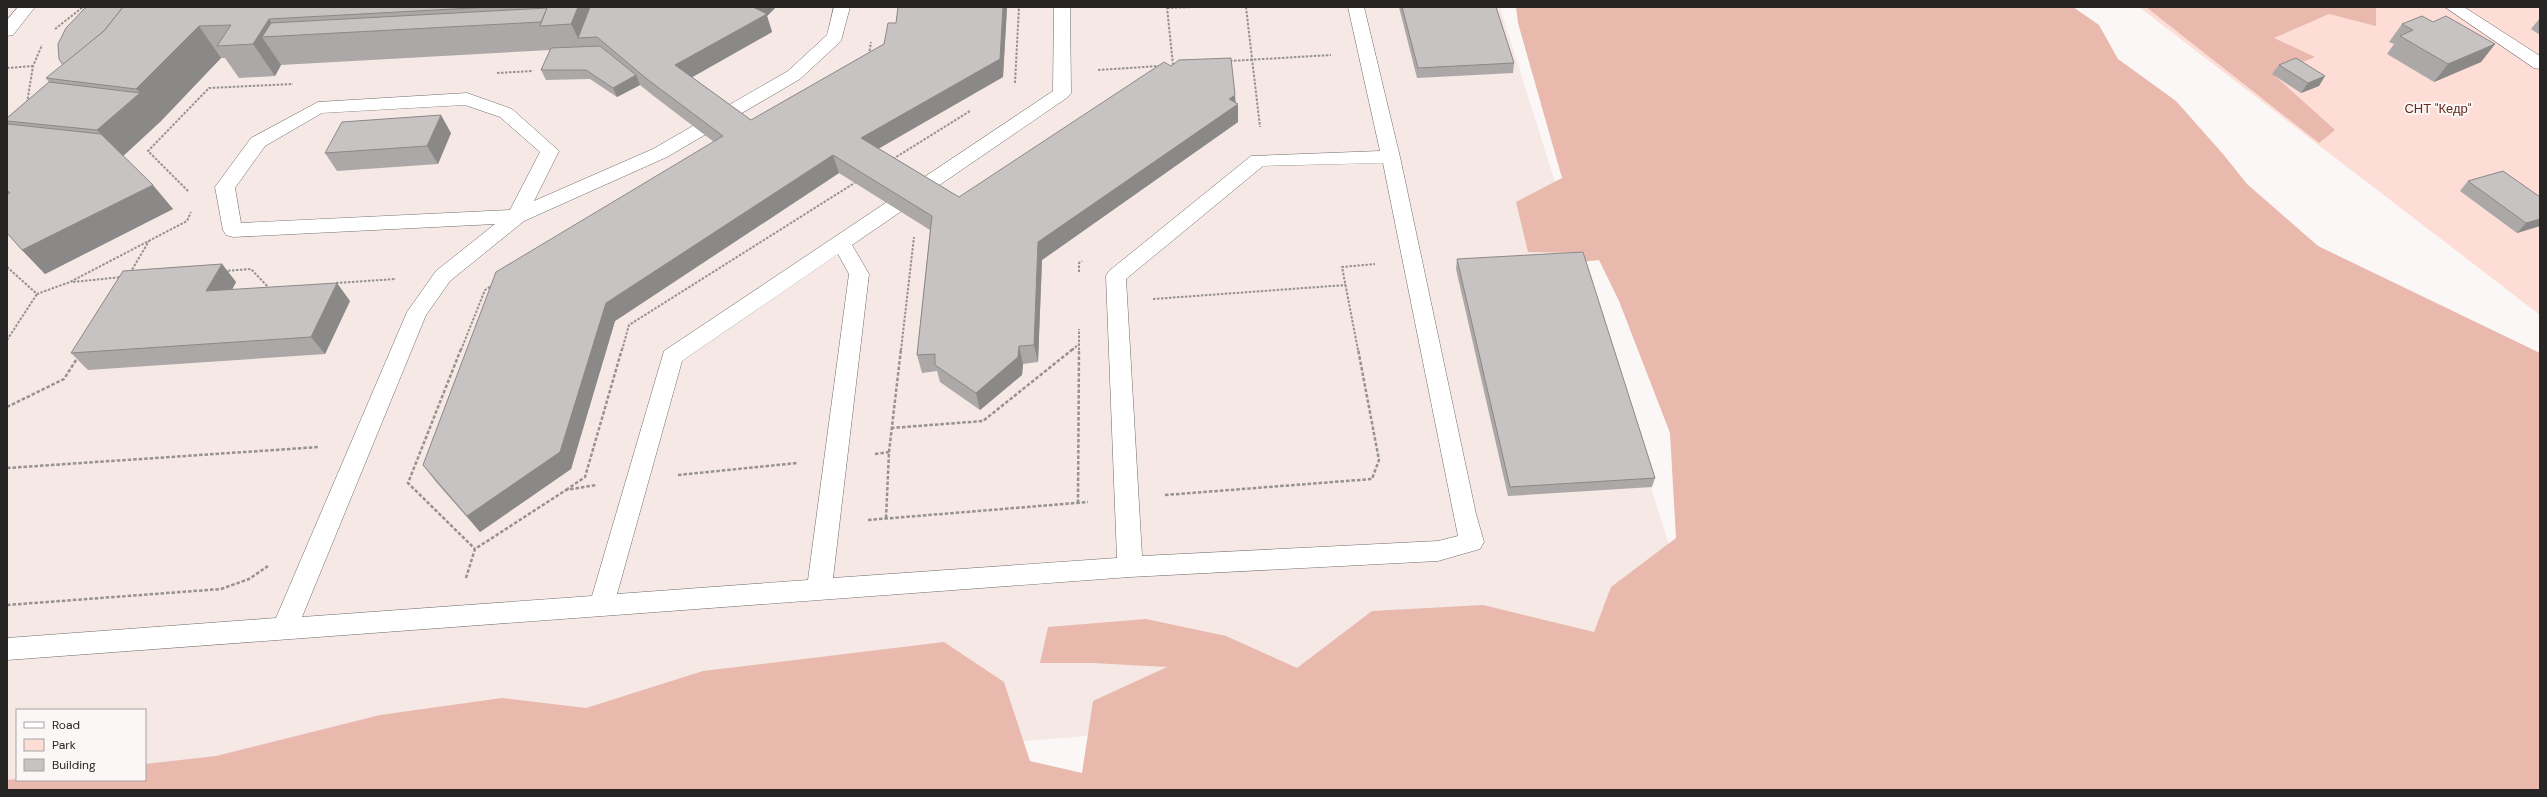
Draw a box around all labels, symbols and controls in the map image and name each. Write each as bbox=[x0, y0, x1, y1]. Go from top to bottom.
park label: СНТ "Кедр" bbox=[2404, 100, 2472, 117]
legend bbox=[16, 709, 146, 781]
text: Road bbox=[52, 717, 80, 733]
text: Park bbox=[52, 737, 76, 753]
text: Building bbox=[52, 757, 96, 773]

